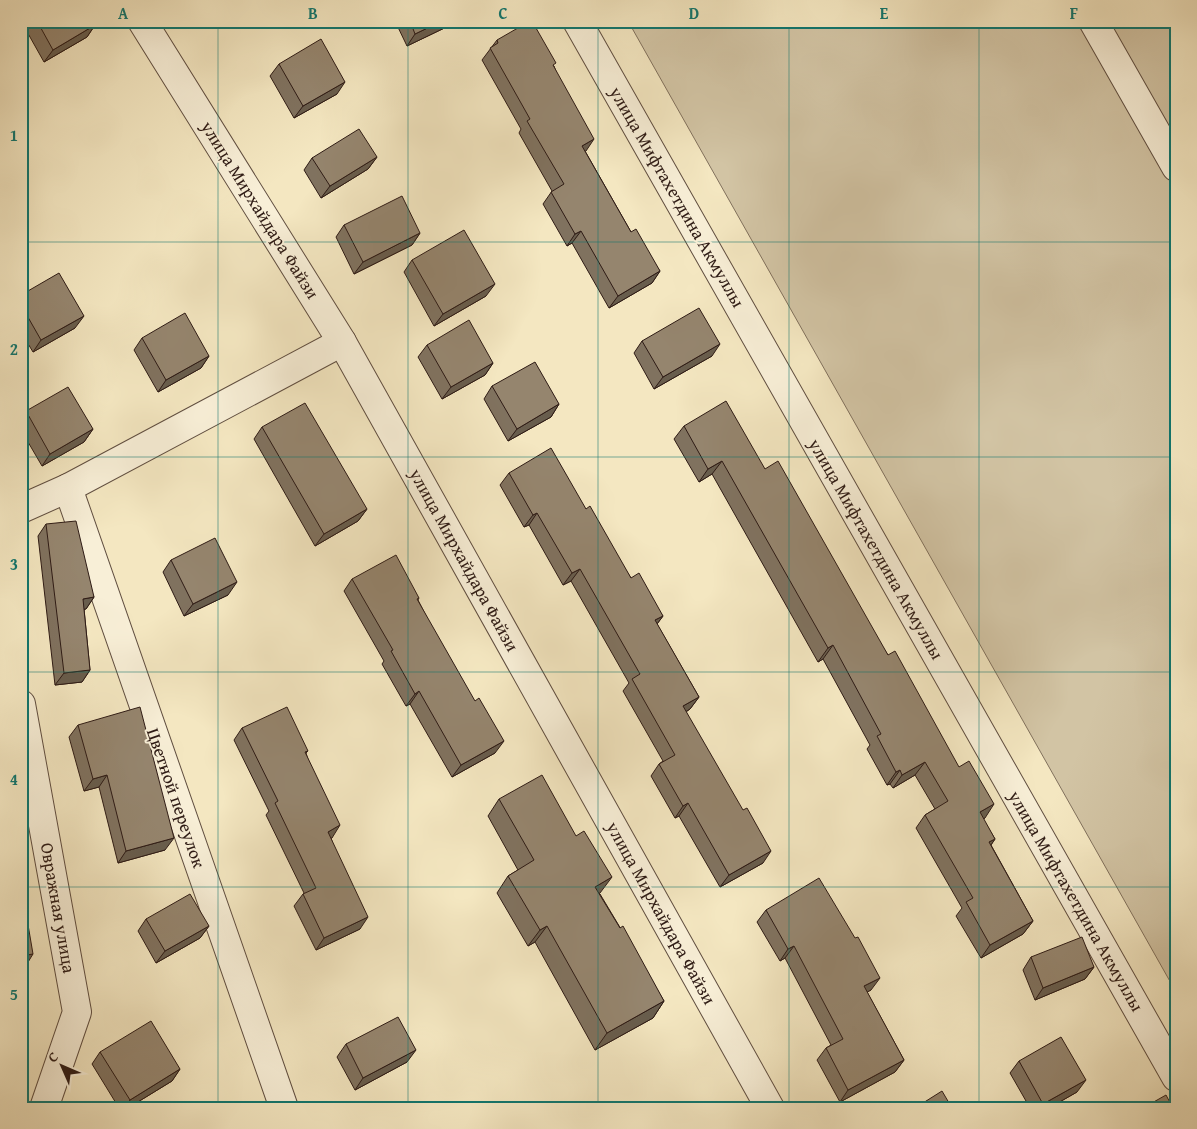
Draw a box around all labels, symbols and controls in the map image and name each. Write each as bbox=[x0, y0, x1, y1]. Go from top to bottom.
text: A bbox=[118, 1, 129, 25]
text: B bbox=[308, 1, 318, 25]
text: C bbox=[498, 1, 508, 25]
text: D bbox=[689, 1, 699, 25]
text: E bbox=[880, 1, 889, 25]
text: F bbox=[1070, 1, 1078, 25]
street label: улица Мифтахетдина Акмуллы bbox=[602, 80, 752, 313]
street label: улица Мирхайдара Файзи bbox=[194, 115, 327, 304]
text: 1 bbox=[10, 123, 18, 147]
text: 2 bbox=[10, 337, 18, 361]
street label: улица Мифтахетдина Акмуллы bbox=[801, 432, 951, 665]
street label: улица Мирхайдара Файзи bbox=[402, 462, 526, 656]
text: 3 bbox=[10, 552, 18, 576]
street label: Цветной переулок bbox=[140, 724, 213, 872]
text: 4 bbox=[10, 767, 18, 791]
street label: улица Мифтахетдина Акмуллы bbox=[1001, 784, 1151, 1017]
street label: улица Мирхайдара Файзи bbox=[599, 815, 723, 1009]
street label: Овражная улица bbox=[34, 841, 83, 976]
text: 5 bbox=[10, 982, 18, 1006]
north arrow bbox=[38, 1042, 88, 1092]
text: С bbox=[43, 1047, 63, 1067]

